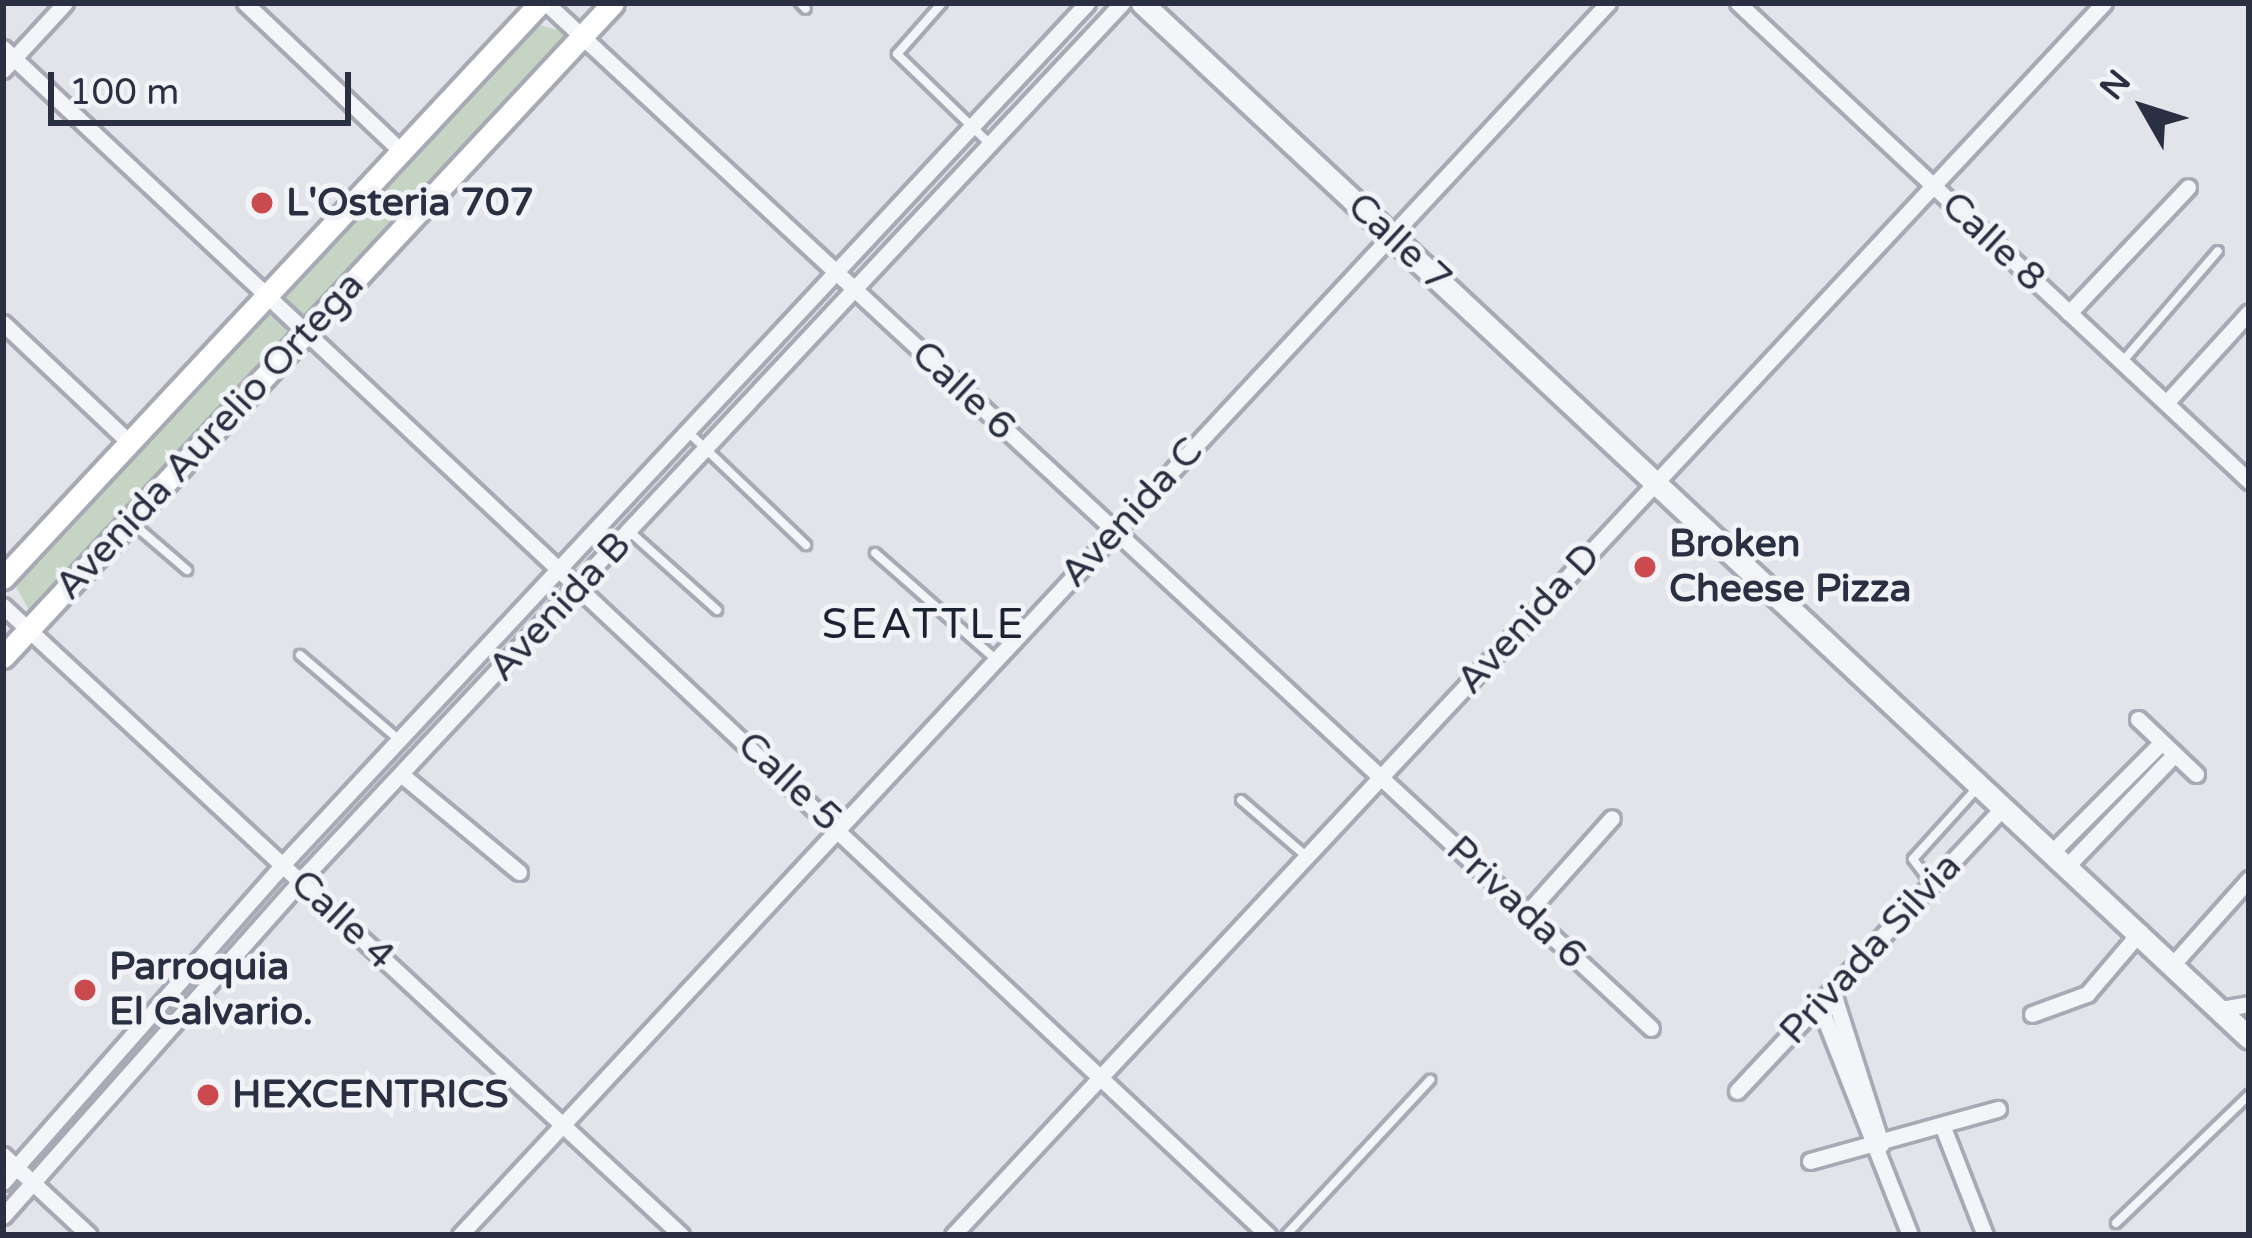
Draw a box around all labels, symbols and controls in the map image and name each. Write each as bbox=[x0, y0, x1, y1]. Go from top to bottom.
scale bar bbox=[54, 48, 357, 122]
north arrow bbox=[2084, 48, 2204, 168]
text: N bbox=[2092, 62, 2139, 108]
text: 100 m bbox=[69, 71, 179, 114]
place label: L'Osteria 707 bbox=[286, 180, 534, 226]
street label: Calle 8 bbox=[1931, 182, 2055, 302]
street label: Calle 7 bbox=[1337, 183, 1461, 303]
marker: L'Osteria 707 bbox=[249, 190, 275, 216]
street label: Avenida Aurelio Ortega bbox=[46, 262, 374, 610]
street label: Calle 6 bbox=[901, 331, 1025, 451]
street label: Avenida C bbox=[1051, 429, 1213, 597]
place label: Broken Cheese Pizza bbox=[1669, 522, 1911, 613]
street label: Avenida B bbox=[479, 523, 641, 691]
street label: Avenida D bbox=[1447, 534, 1611, 704]
marker: Broken Cheese Pizza bbox=[1632, 554, 1658, 580]
district label: SEATTLE bbox=[822, 600, 1026, 650]
street label: Calle 5 bbox=[727, 722, 851, 842]
street label: Privada 6 bbox=[1436, 827, 1596, 979]
street label: Privada Silvia bbox=[1770, 843, 1972, 1055]
street label: Calle 4 bbox=[280, 860, 404, 980]
place label: Parroquia El Calvario. bbox=[109, 945, 313, 1036]
marker: Parroquia El Calvario. bbox=[72, 977, 98, 1003]
place label: HEXCENTRICS bbox=[232, 1072, 508, 1118]
marker: HEXCENTRICS bbox=[195, 1082, 221, 1108]

